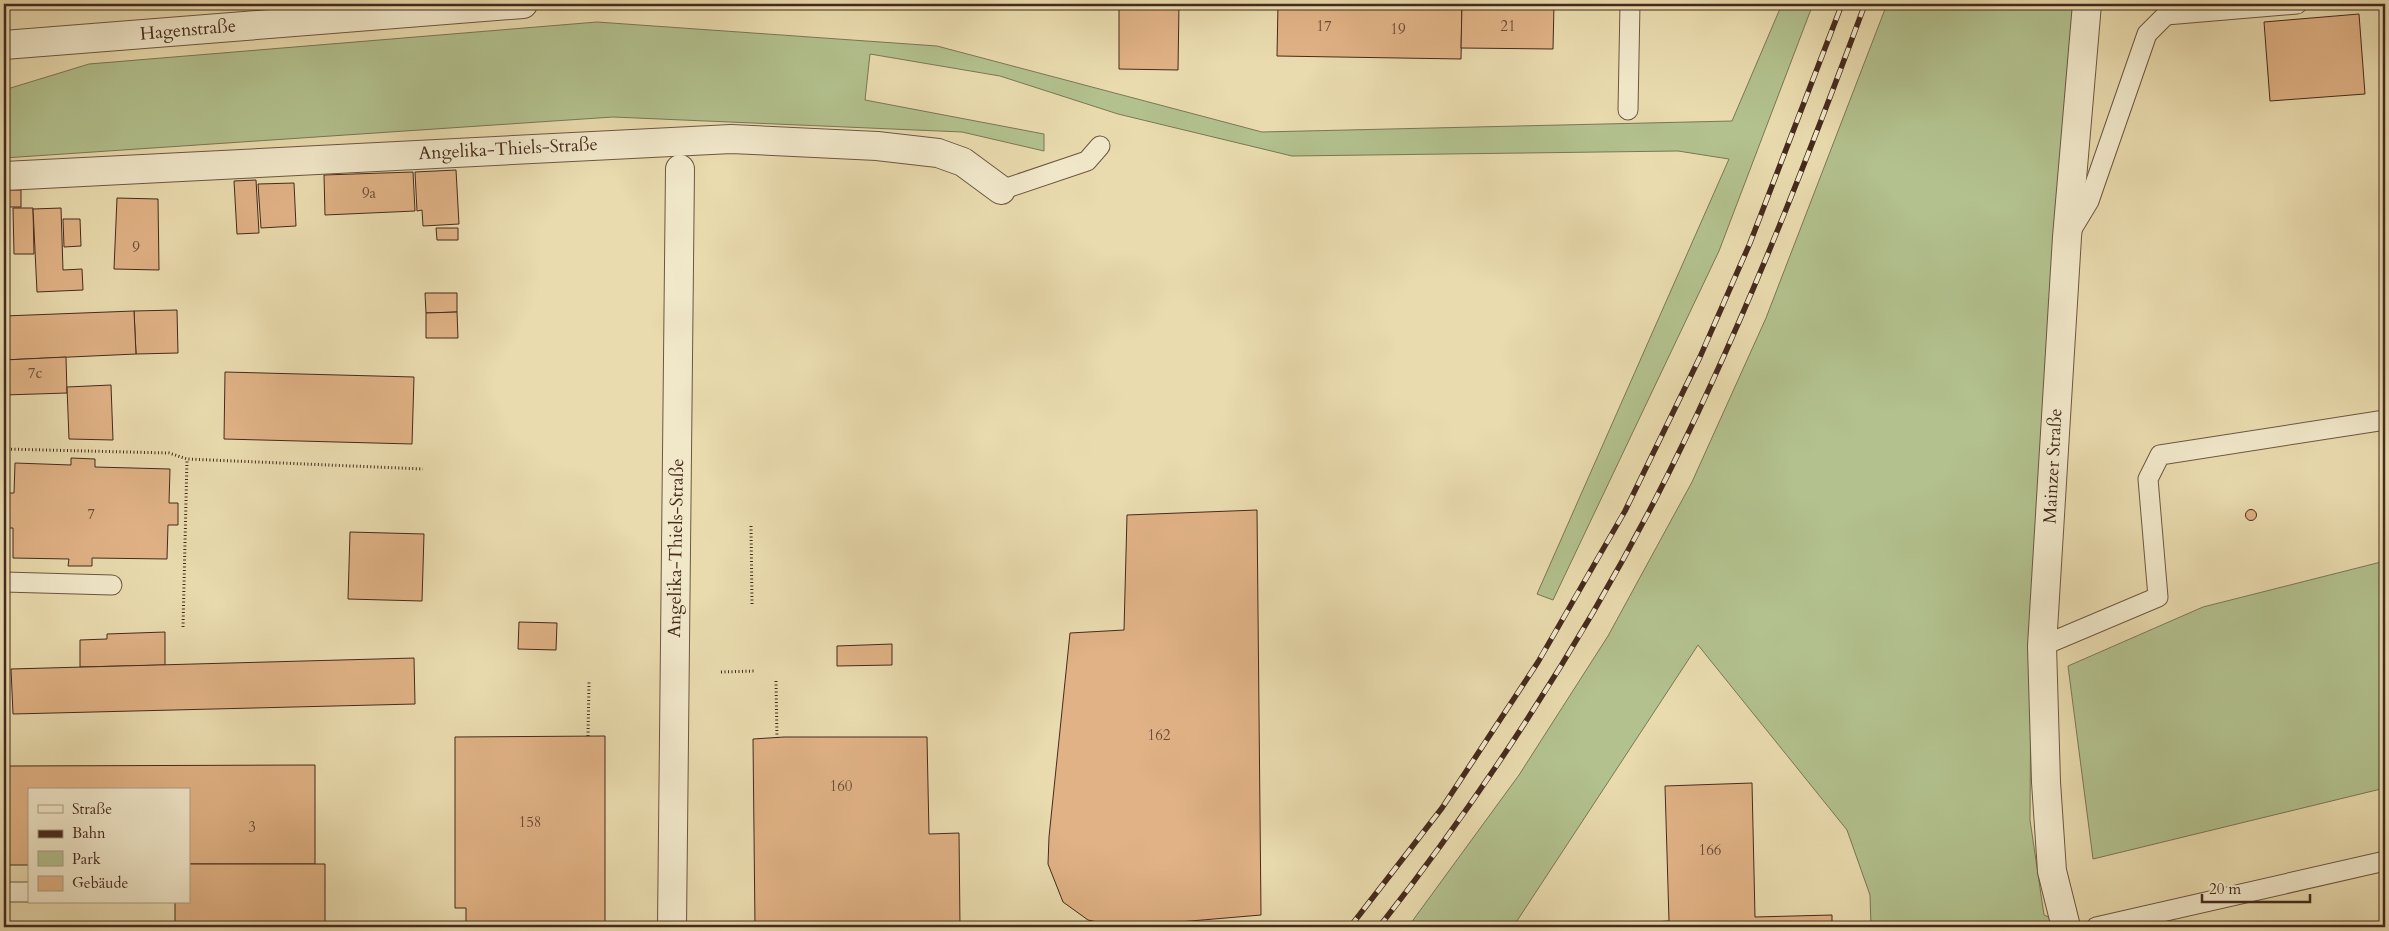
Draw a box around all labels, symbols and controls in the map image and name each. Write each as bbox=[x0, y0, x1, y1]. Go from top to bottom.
street label: Hagenstraße bbox=[139, 13, 237, 47]
house number: 17 bbox=[1316, 16, 1332, 36]
house number: 21 bbox=[1500, 16, 1516, 36]
house number: 19 bbox=[1390, 19, 1406, 39]
street label: Angelika-Thiels-Straße bbox=[418, 132, 598, 166]
house number: 9a bbox=[362, 183, 377, 203]
house number: 9 bbox=[132, 237, 140, 257]
house number: 7c bbox=[28, 363, 42, 383]
street label: Mainzer Straße bbox=[2037, 408, 2069, 524]
street label: Angelika-Thiels-Straße bbox=[662, 458, 690, 638]
house number: 7 bbox=[87, 504, 95, 524]
house number: 162 bbox=[1147, 725, 1171, 745]
house number: 160 bbox=[829, 776, 853, 796]
legend bbox=[28, 788, 190, 904]
text: Straße bbox=[72, 799, 112, 819]
house number: 158 bbox=[518, 812, 542, 832]
house number: 3 bbox=[248, 817, 256, 837]
text: Bahn bbox=[72, 823, 106, 843]
house number: 166 bbox=[1698, 840, 1722, 860]
text: Park bbox=[72, 849, 101, 869]
scale bar bbox=[2202, 871, 2309, 903]
text: Gebäude bbox=[72, 873, 129, 893]
text: 20 m bbox=[2209, 879, 2241, 899]

